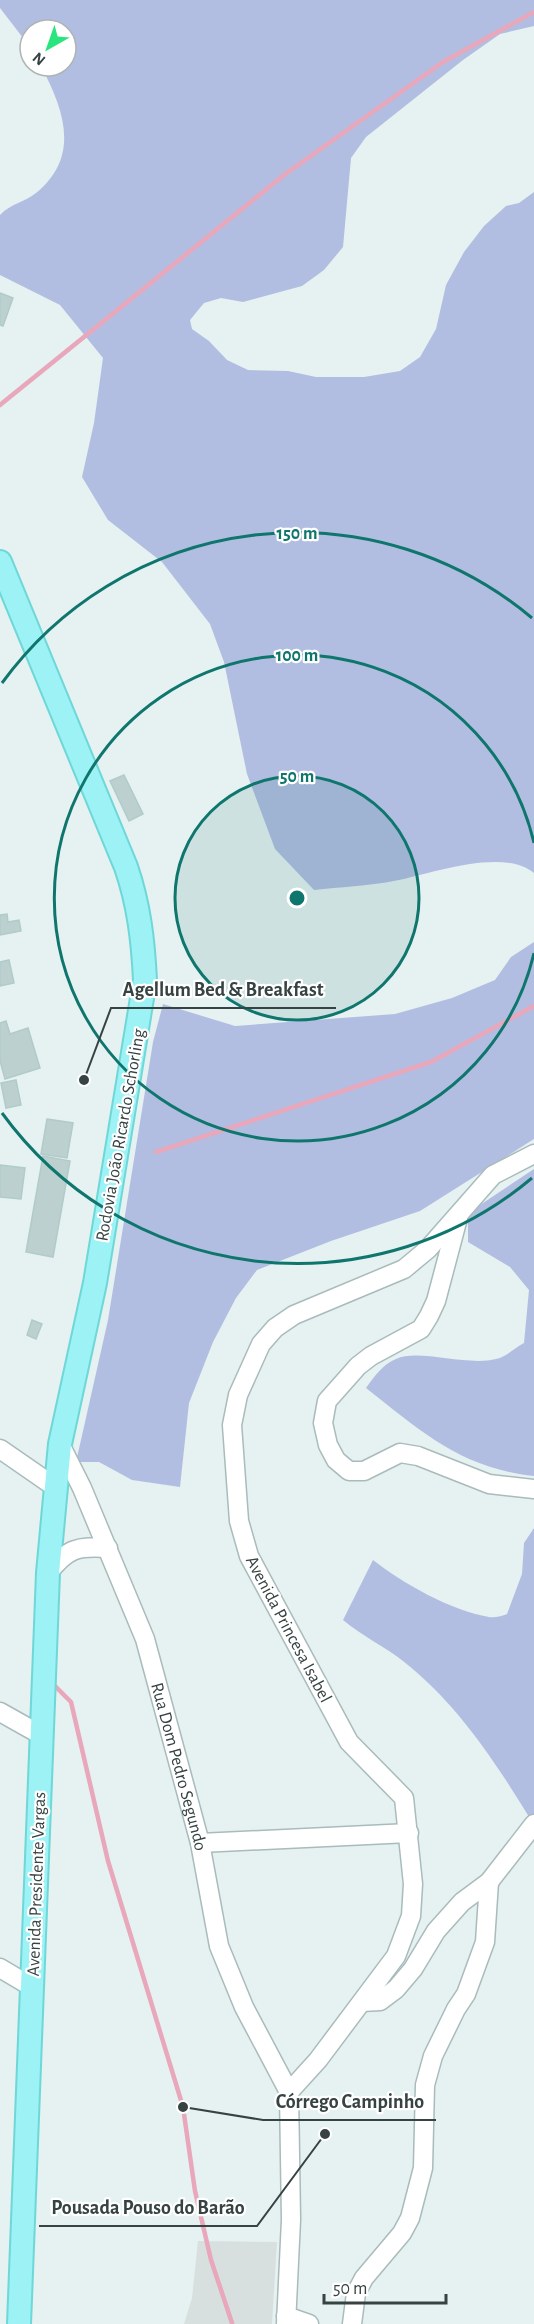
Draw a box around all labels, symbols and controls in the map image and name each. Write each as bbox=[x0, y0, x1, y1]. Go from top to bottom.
north arrow bbox=[18, 18, 78, 78]
text: N bbox=[30, 49, 48, 68]
text: 150 m bbox=[277, 525, 317, 543]
text: 100 m bbox=[276, 647, 318, 665]
text: 50 m bbox=[280, 768, 314, 786]
centre of rings bbox=[287, 888, 307, 908]
callout: Agellum Bed & Breakfast bbox=[111, 970, 336, 1008]
text: Agellum Bed & Breakfast bbox=[123, 980, 324, 1000]
street label: Rodovia João Ricardo Schorling bbox=[93, 1027, 149, 1243]
street label: Avenida Princesa Isabel bbox=[242, 1553, 334, 1706]
street label: Rua Dom Pedro Segundo bbox=[147, 1681, 209, 1852]
street label: Avenida Presidente Vargas bbox=[25, 1792, 49, 1977]
callout: Córrego Campinho bbox=[263, 2082, 436, 2120]
text: Córrego Campinho bbox=[276, 2092, 424, 2112]
callout: Pousada Pouso do Barão bbox=[39, 2188, 257, 2226]
text: Pousada Pouso do Barão bbox=[51, 2198, 245, 2218]
scale bar bbox=[324, 2267, 446, 2305]
text: 50 m bbox=[333, 2280, 367, 2298]

